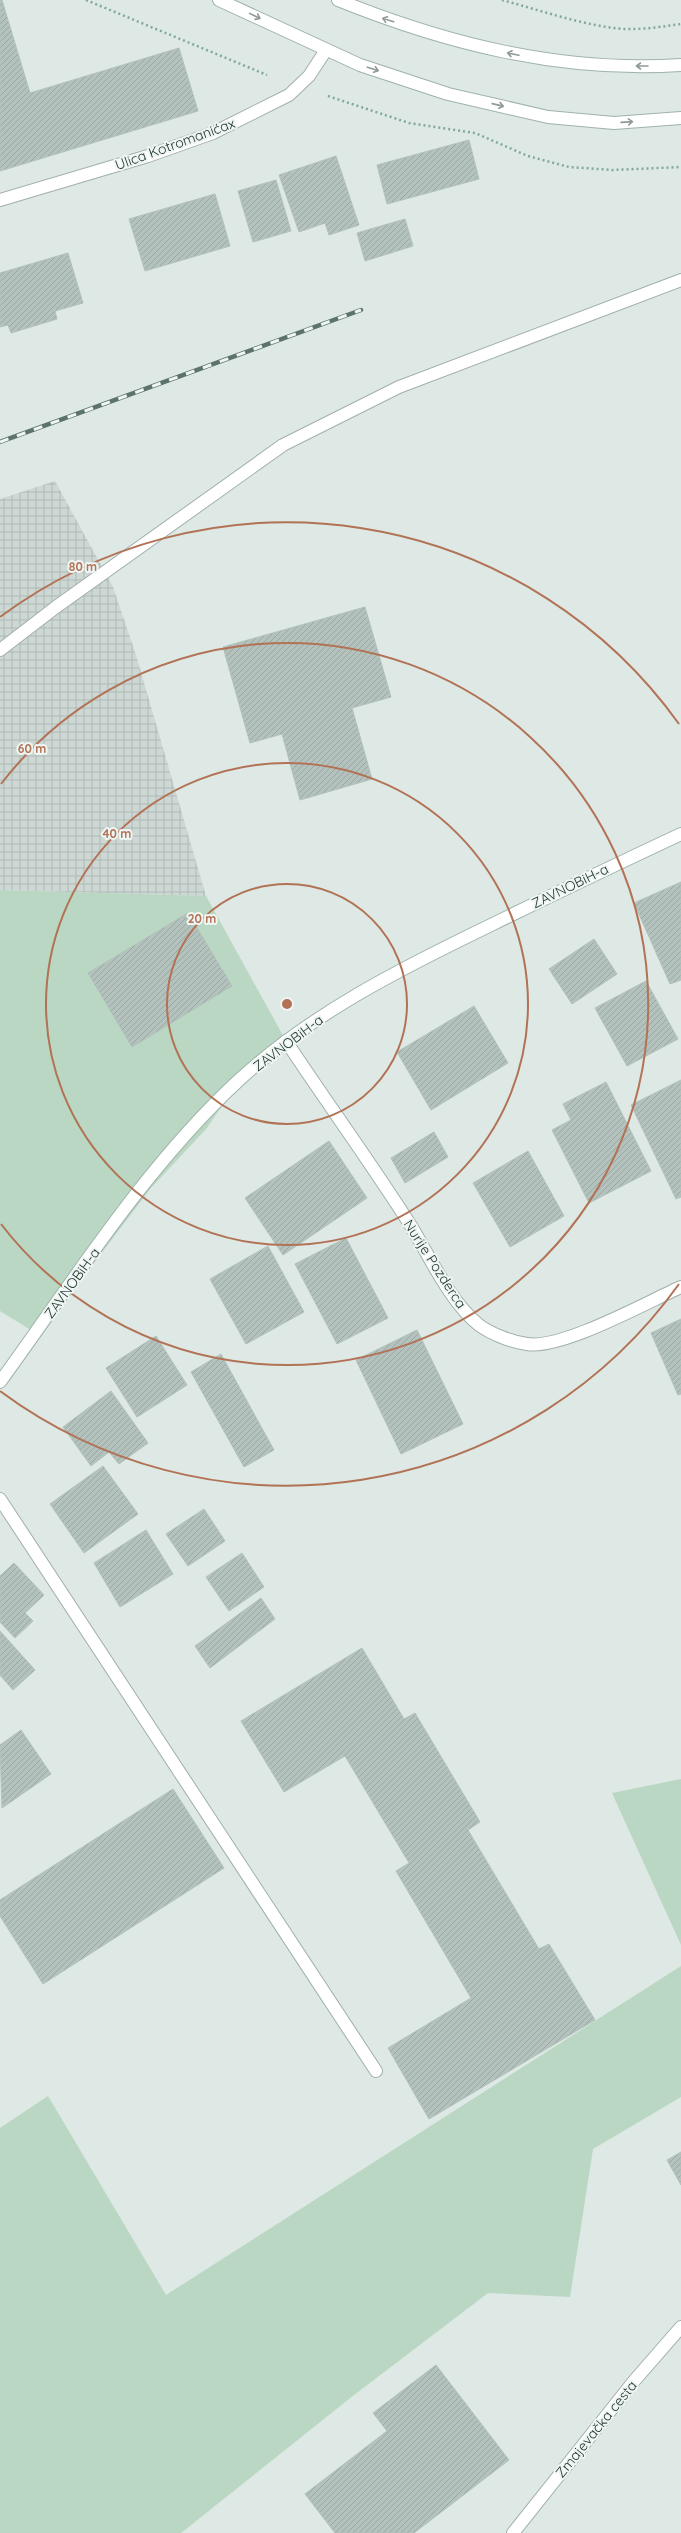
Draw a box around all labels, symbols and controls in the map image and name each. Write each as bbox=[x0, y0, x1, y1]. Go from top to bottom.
one-way arrow bbox=[249, 13, 261, 20]
one-way arrow bbox=[382, 15, 394, 23]
one-way arrow bbox=[507, 49, 520, 57]
one-way arrow bbox=[636, 62, 649, 70]
one-way arrow bbox=[367, 66, 380, 73]
one-way arrow bbox=[491, 102, 504, 110]
street label: Ulica Kotromanićax bbox=[112, 114, 238, 174]
one-way arrow bbox=[620, 118, 633, 125]
text: 80 m bbox=[69, 559, 97, 574]
text: 60 m bbox=[18, 741, 46, 756]
text: 40 m bbox=[103, 826, 131, 841]
street label: ZAVNOBiH-a bbox=[529, 860, 611, 912]
text: 20 m bbox=[188, 911, 216, 926]
centre of rings bbox=[280, 997, 294, 1011]
street label: ZAVNOBiH-a bbox=[249, 1011, 327, 1075]
street label: Nurije Pozderca bbox=[400, 1216, 470, 1312]
street label: ZAVNOBiH-a bbox=[40, 1244, 104, 1322]
street label: Zmajevačka cesta bbox=[551, 2377, 641, 2481]

